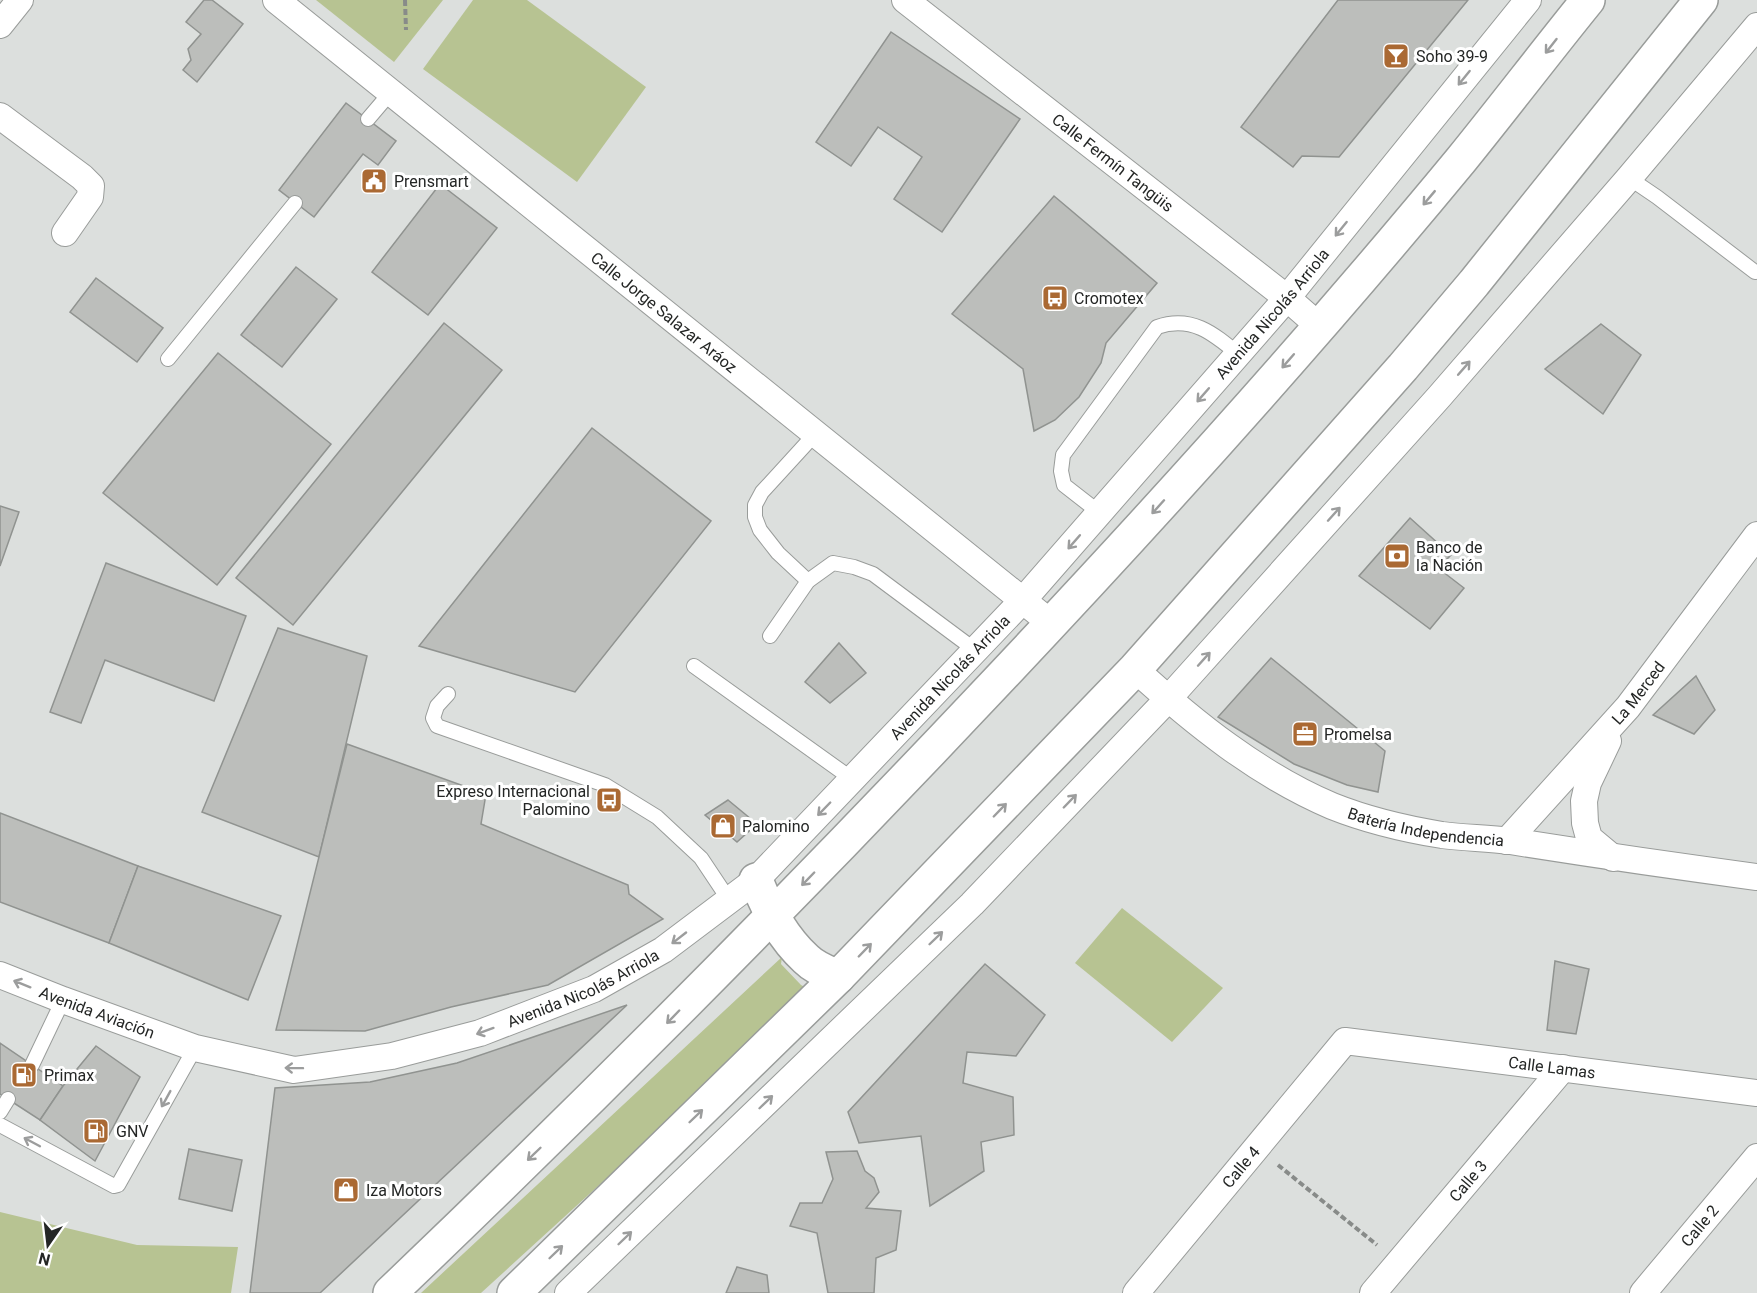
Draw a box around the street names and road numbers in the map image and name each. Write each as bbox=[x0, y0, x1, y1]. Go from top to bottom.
street label: Calle Fermín Tangüis bbox=[1049, 109, 1178, 216]
street label: Avenida Nicolás Arriola bbox=[1211, 245, 1333, 383]
street label: Calle Jorge Salazar Aráoz bbox=[587, 248, 741, 377]
street label: Avenida Nicolás Arriola bbox=[886, 611, 1013, 743]
street label: La Merced bbox=[1608, 657, 1669, 728]
street label: Batería Independencia bbox=[1345, 803, 1505, 850]
street label: Avenida Nicolás Arriola bbox=[504, 945, 662, 1031]
street label: Avenida Aviación bbox=[37, 982, 157, 1042]
street label: Calle Lamas bbox=[1507, 1052, 1597, 1082]
street label: Calle 4 bbox=[1218, 1142, 1263, 1191]
street label: Calle 3 bbox=[1445, 1156, 1491, 1205]
street label: Calle 2 bbox=[1677, 1201, 1722, 1250]

